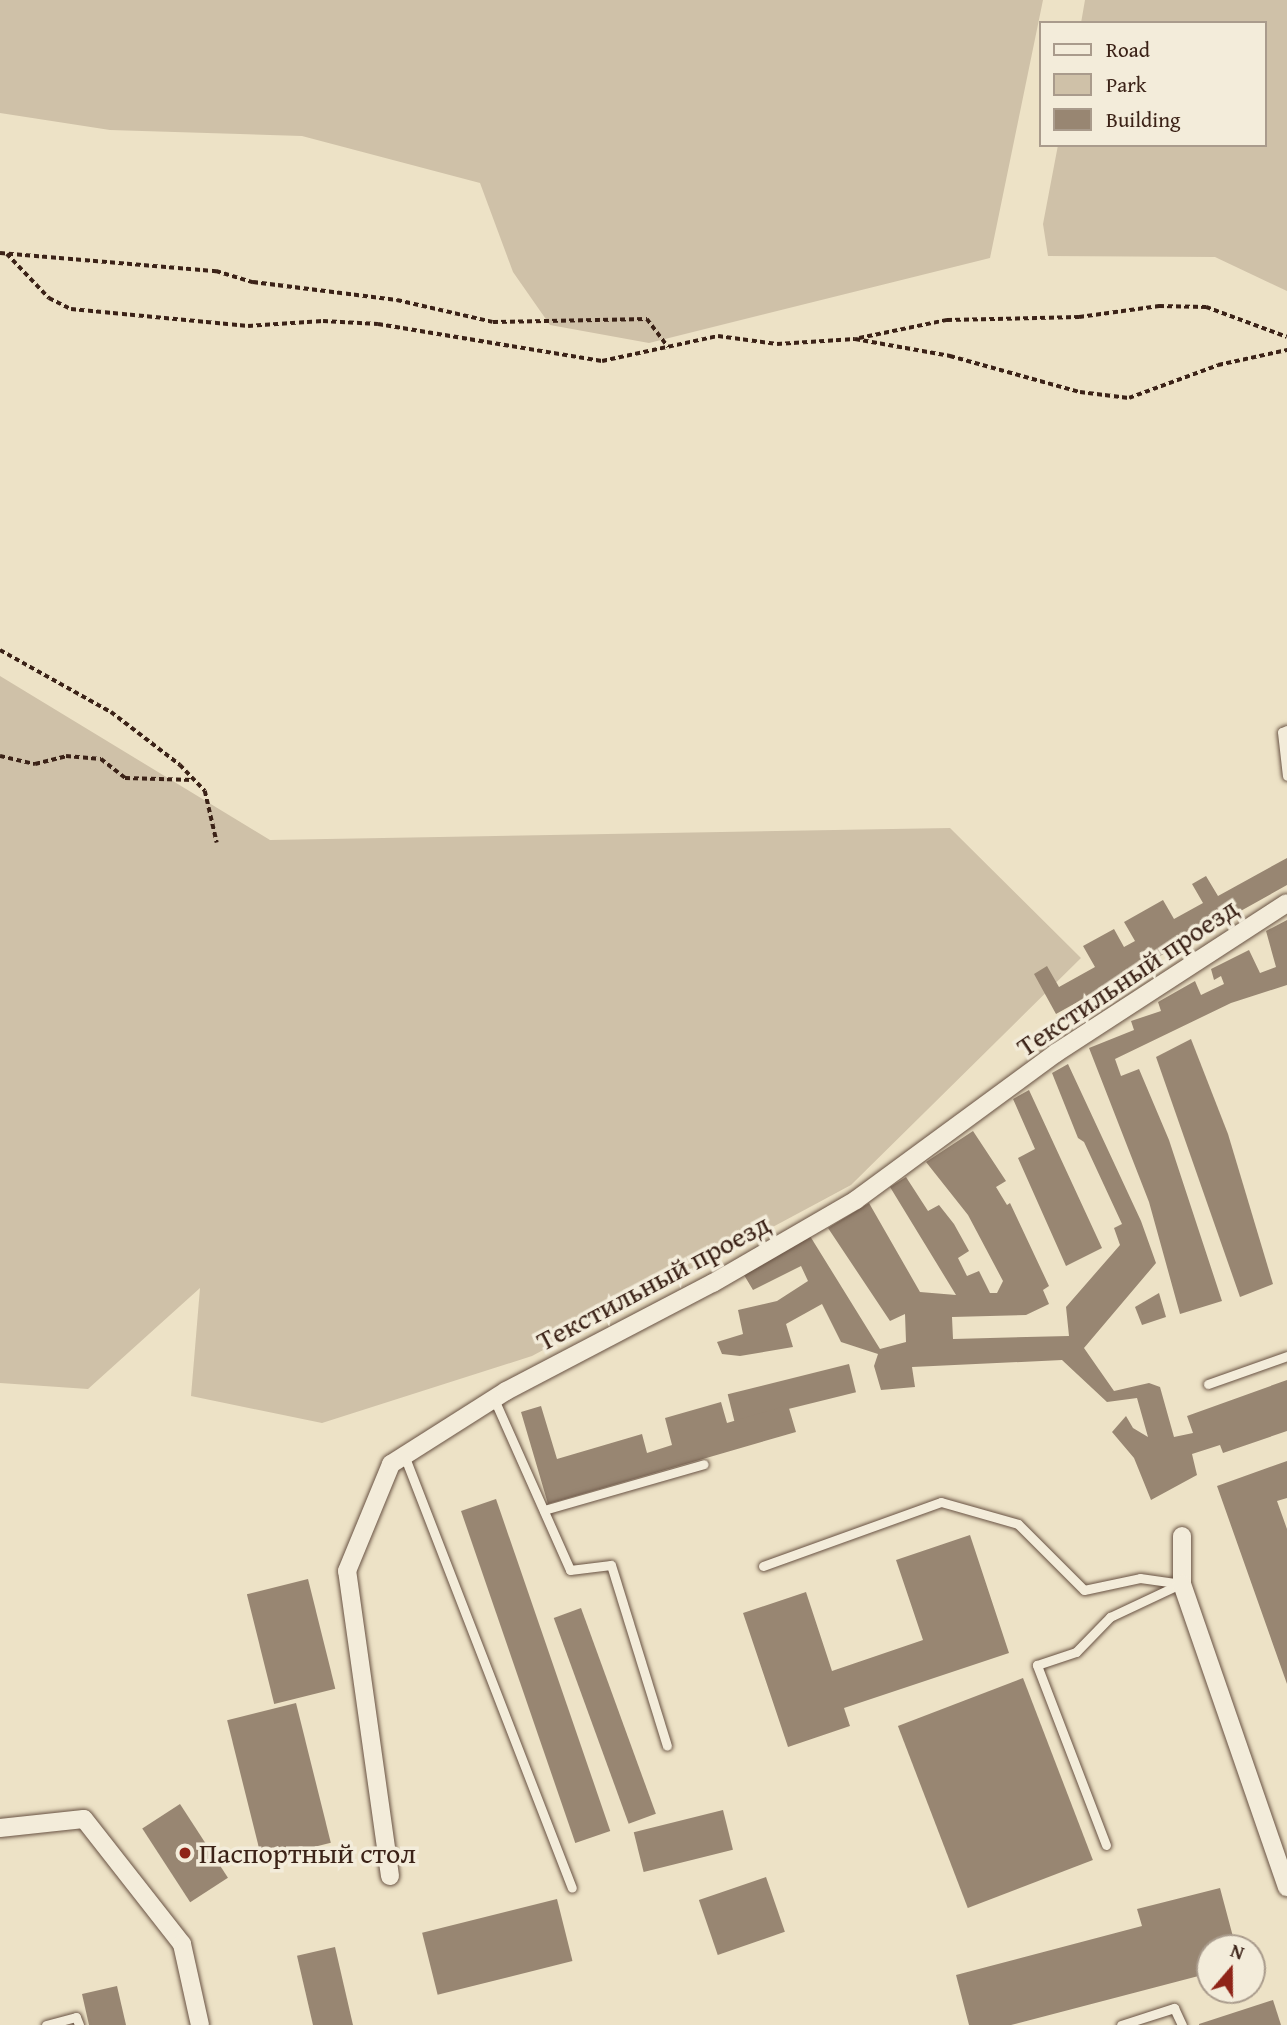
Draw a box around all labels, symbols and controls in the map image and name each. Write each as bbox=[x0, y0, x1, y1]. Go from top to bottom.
legend bbox=[1038, 21, 1266, 147]
text: Road bbox=[1106, 34, 1150, 65]
text: Park bbox=[1106, 69, 1147, 100]
text: Building bbox=[1106, 104, 1180, 135]
street label: Текстильный проезд bbox=[1010, 891, 1244, 1063]
street label: Текстильный проезд bbox=[531, 1206, 775, 1358]
place label: Паспортный стол bbox=[199, 1836, 416, 1870]
marker: Паспортный стол bbox=[177, 1845, 193, 1861]
north arrow bbox=[1196, 1934, 1266, 2004]
text: N bbox=[1227, 1936, 1248, 1966]

